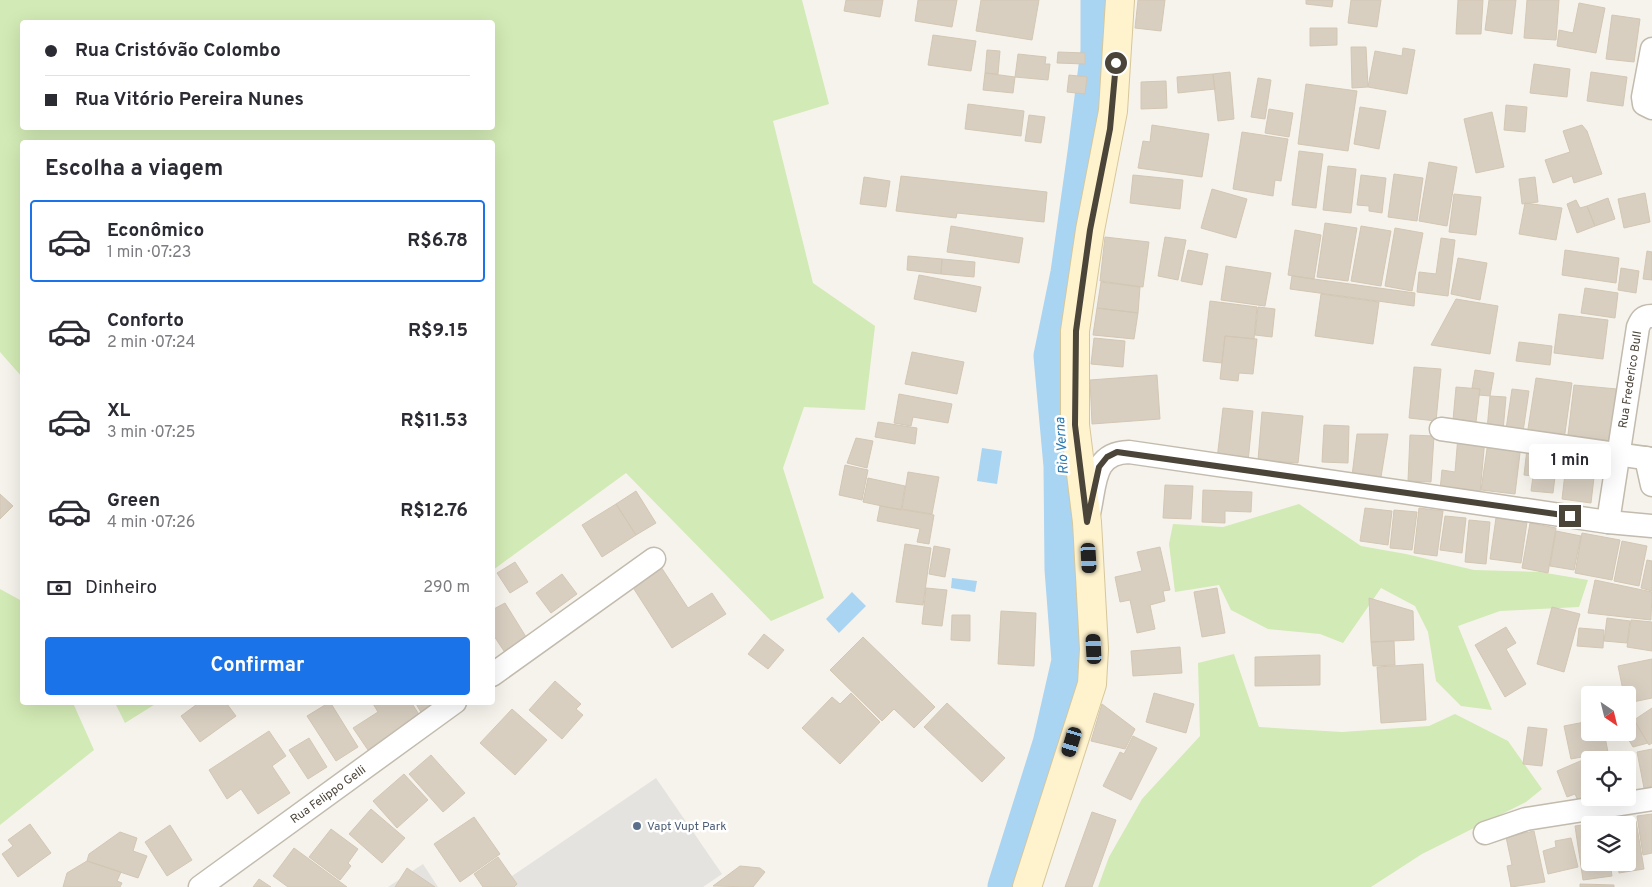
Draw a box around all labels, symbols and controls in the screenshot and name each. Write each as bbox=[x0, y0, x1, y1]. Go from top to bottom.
text: Rua Cristóvão Colombo bbox=[75, 39, 281, 63]
route start bbox=[1105, 52, 1127, 74]
text: Rua Vitório Pereira Nunes bbox=[75, 88, 304, 112]
text: Escolha a viagem bbox=[45, 156, 223, 183]
icon: car bbox=[47, 219, 92, 264]
text: Econômico bbox=[107, 219, 204, 243]
text: R$6.78 bbox=[407, 229, 468, 253]
text: 1 min · 07:23 bbox=[107, 243, 191, 263]
icon: car bbox=[47, 309, 92, 354]
text: Conforto bbox=[107, 309, 184, 333]
text: R$9.15 bbox=[408, 319, 468, 343]
street label: Rua Frederico Bull bbox=[1616, 330, 1646, 430]
text: 2 min · 07:24 bbox=[107, 333, 195, 353]
icon: car bbox=[47, 399, 92, 444]
text: XL bbox=[107, 399, 130, 423]
text: R$11.53 bbox=[401, 409, 468, 433]
water label: Rio Verna bbox=[1052, 416, 1073, 475]
text: 3 min · 07:25 bbox=[107, 423, 195, 443]
callout: 1 min bbox=[1529, 444, 1611, 478]
text: 1 min bbox=[1551, 451, 1589, 471]
icon: car bbox=[47, 489, 92, 534]
text: Green bbox=[107, 489, 160, 513]
text: R$12.76 bbox=[400, 499, 468, 523]
route end bbox=[1559, 505, 1581, 527]
text: 4 min · 07:26 bbox=[107, 513, 195, 533]
car bbox=[1080, 543, 1097, 573]
icon: cash bbox=[45, 574, 73, 602]
text: Dinheiro bbox=[85, 576, 157, 600]
text: 290 m bbox=[423, 578, 470, 598]
car bbox=[1085, 634, 1102, 664]
button: Confirmar bbox=[45, 637, 470, 695]
north arrow bbox=[1581, 686, 1636, 741]
map controls bbox=[1581, 686, 1636, 871]
car bbox=[1060, 725, 1083, 759]
button: locate bbox=[1581, 751, 1636, 806]
street label: Rua Felippo Gelli bbox=[287, 762, 369, 828]
button: layers bbox=[1581, 816, 1636, 871]
place label: Vapt Vupt Park bbox=[647, 819, 727, 835]
marker: Vapt Vupt Park bbox=[631, 820, 643, 832]

